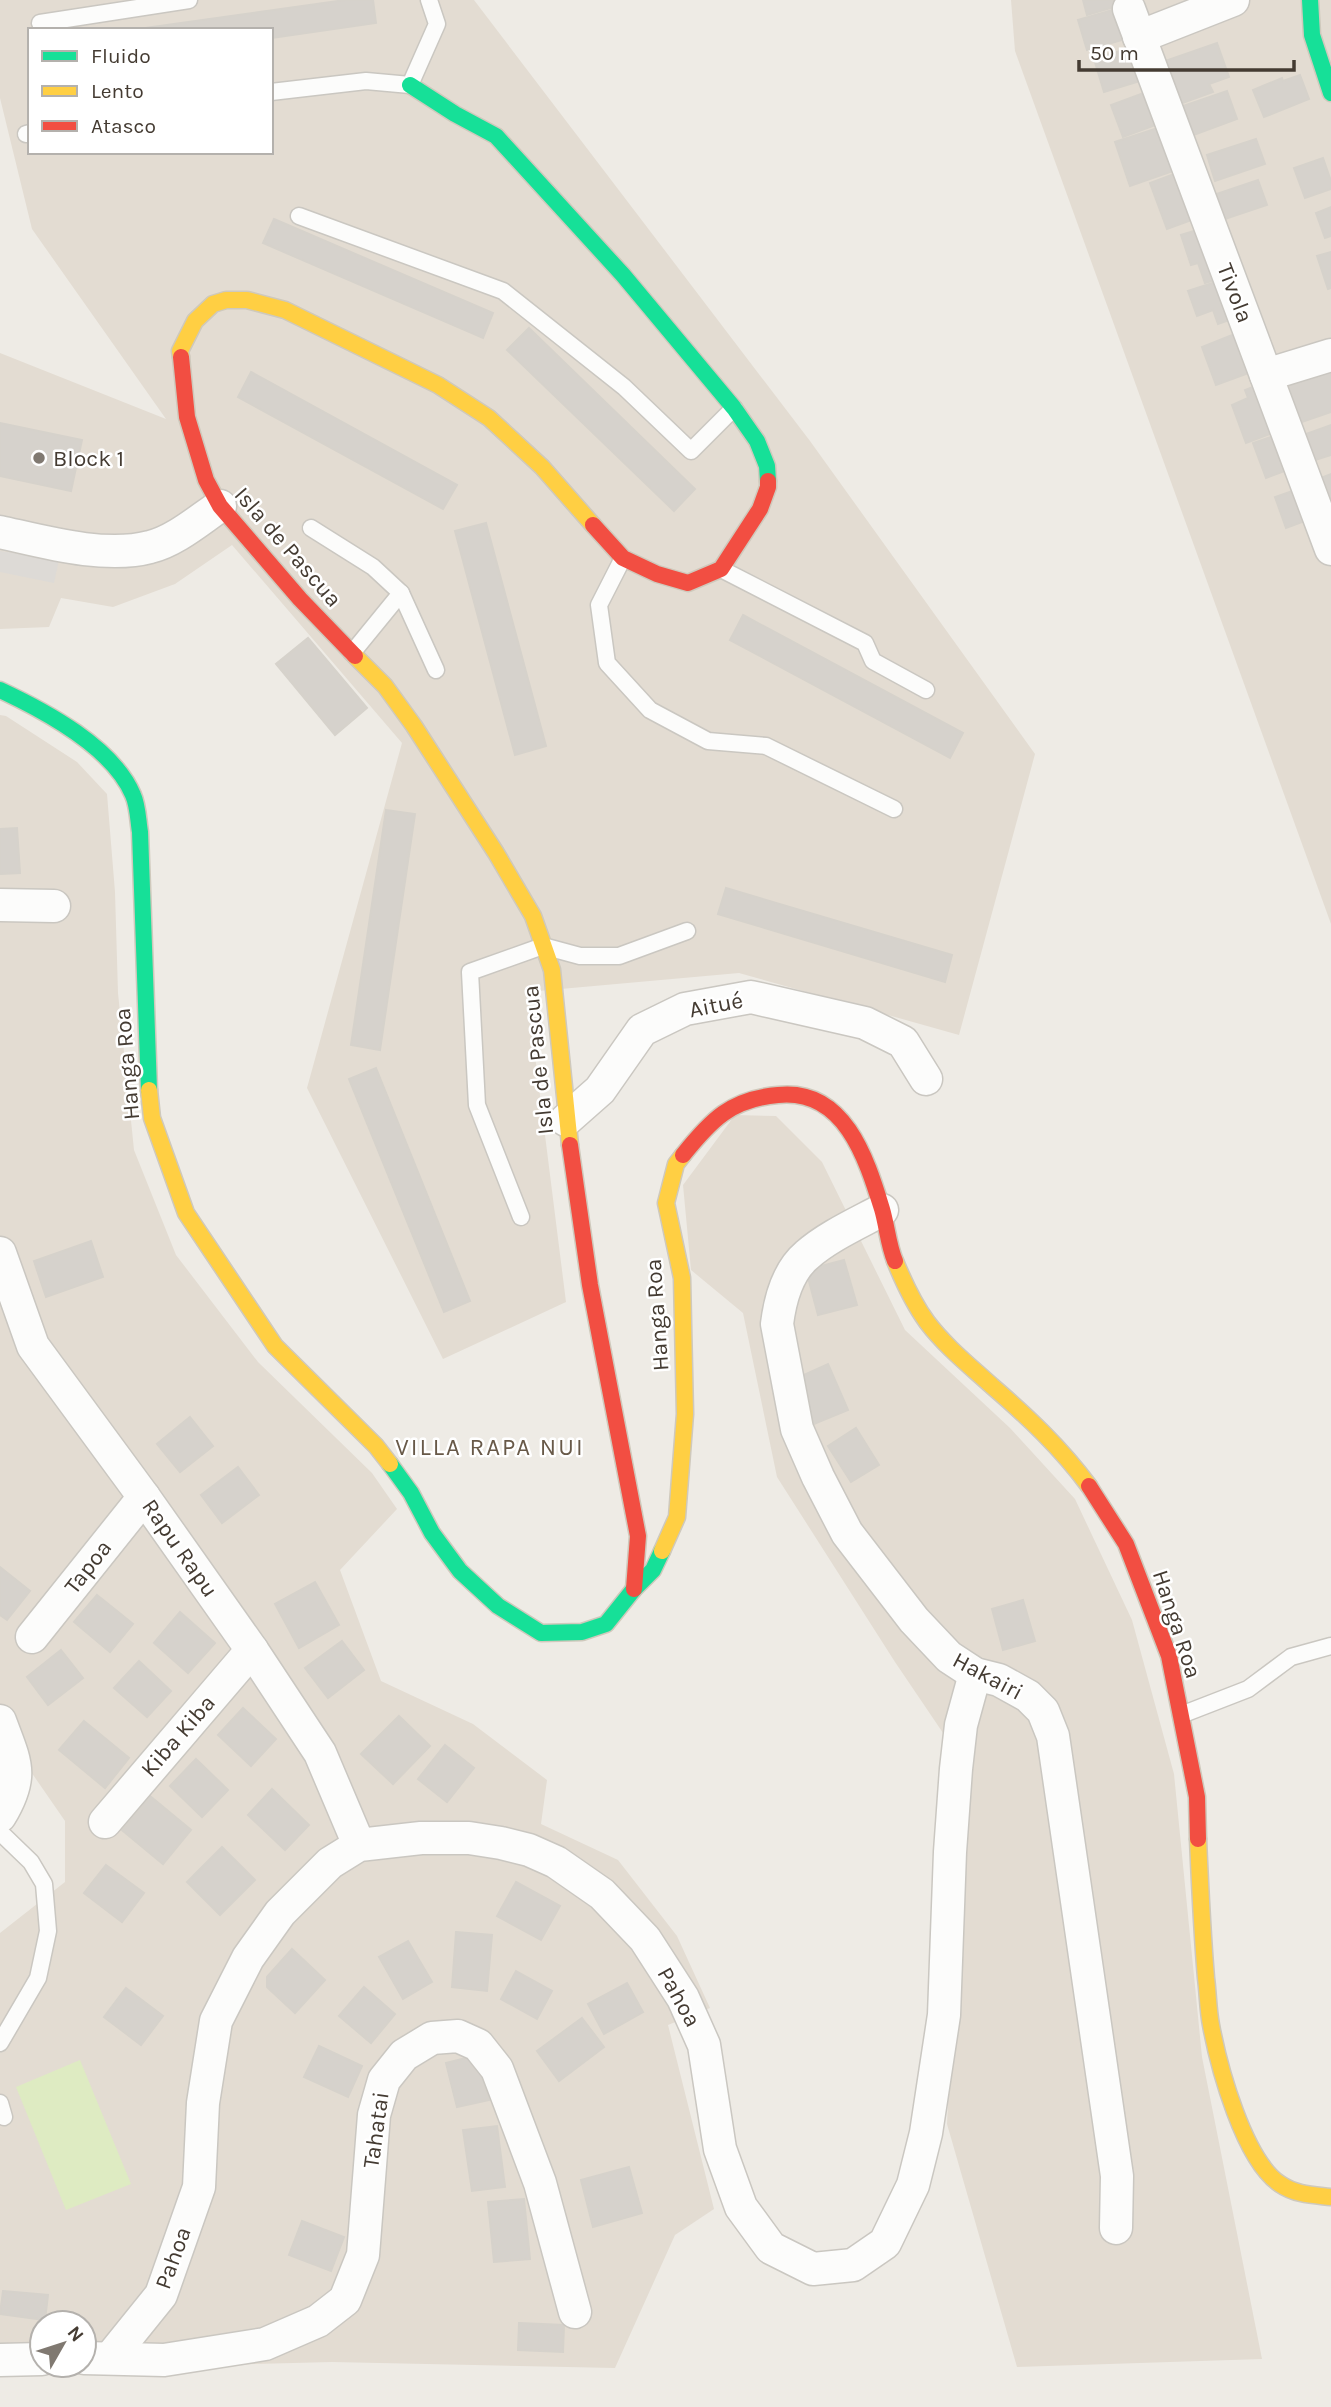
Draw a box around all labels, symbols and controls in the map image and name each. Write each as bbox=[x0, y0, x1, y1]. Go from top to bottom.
legend bbox=[28, 28, 273, 154]
scale bar bbox=[1079, 28, 1294, 72]
text: 50 m bbox=[1090, 41, 1139, 65]
text: Fluido bbox=[91, 44, 151, 68]
text: Lento bbox=[91, 79, 144, 103]
text: Atasco bbox=[91, 114, 156, 138]
street label: Tivola bbox=[1211, 259, 1259, 327]
place label: Block 1 bbox=[53, 445, 124, 472]
marker: Block 1 bbox=[31, 450, 47, 466]
street label: Isla de Pascua bbox=[229, 482, 347, 612]
street label: Isla de Pascua bbox=[517, 984, 559, 1136]
street label: Aitué bbox=[687, 987, 745, 1023]
street label: Hanga Roa bbox=[109, 1007, 145, 1121]
street label: Hanga Roa bbox=[640, 1258, 674, 1372]
district label: VILLA RAPA NUI bbox=[395, 1433, 585, 1461]
street label: Rapu Rapu bbox=[136, 1494, 224, 1602]
street label: Tapoa bbox=[59, 1535, 117, 1599]
street label: Hanga Roa bbox=[1147, 1566, 1207, 1682]
street label: Hakairi bbox=[948, 1646, 1028, 1706]
street label: Kiba Kiba bbox=[135, 1690, 221, 1782]
street label: Pahoa bbox=[652, 1962, 706, 2032]
street label: Tahatai bbox=[357, 2090, 395, 2170]
street label: Pahoa bbox=[149, 2223, 197, 2293]
north arrow bbox=[28, 2309, 98, 2379]
text: N bbox=[63, 2322, 88, 2346]

